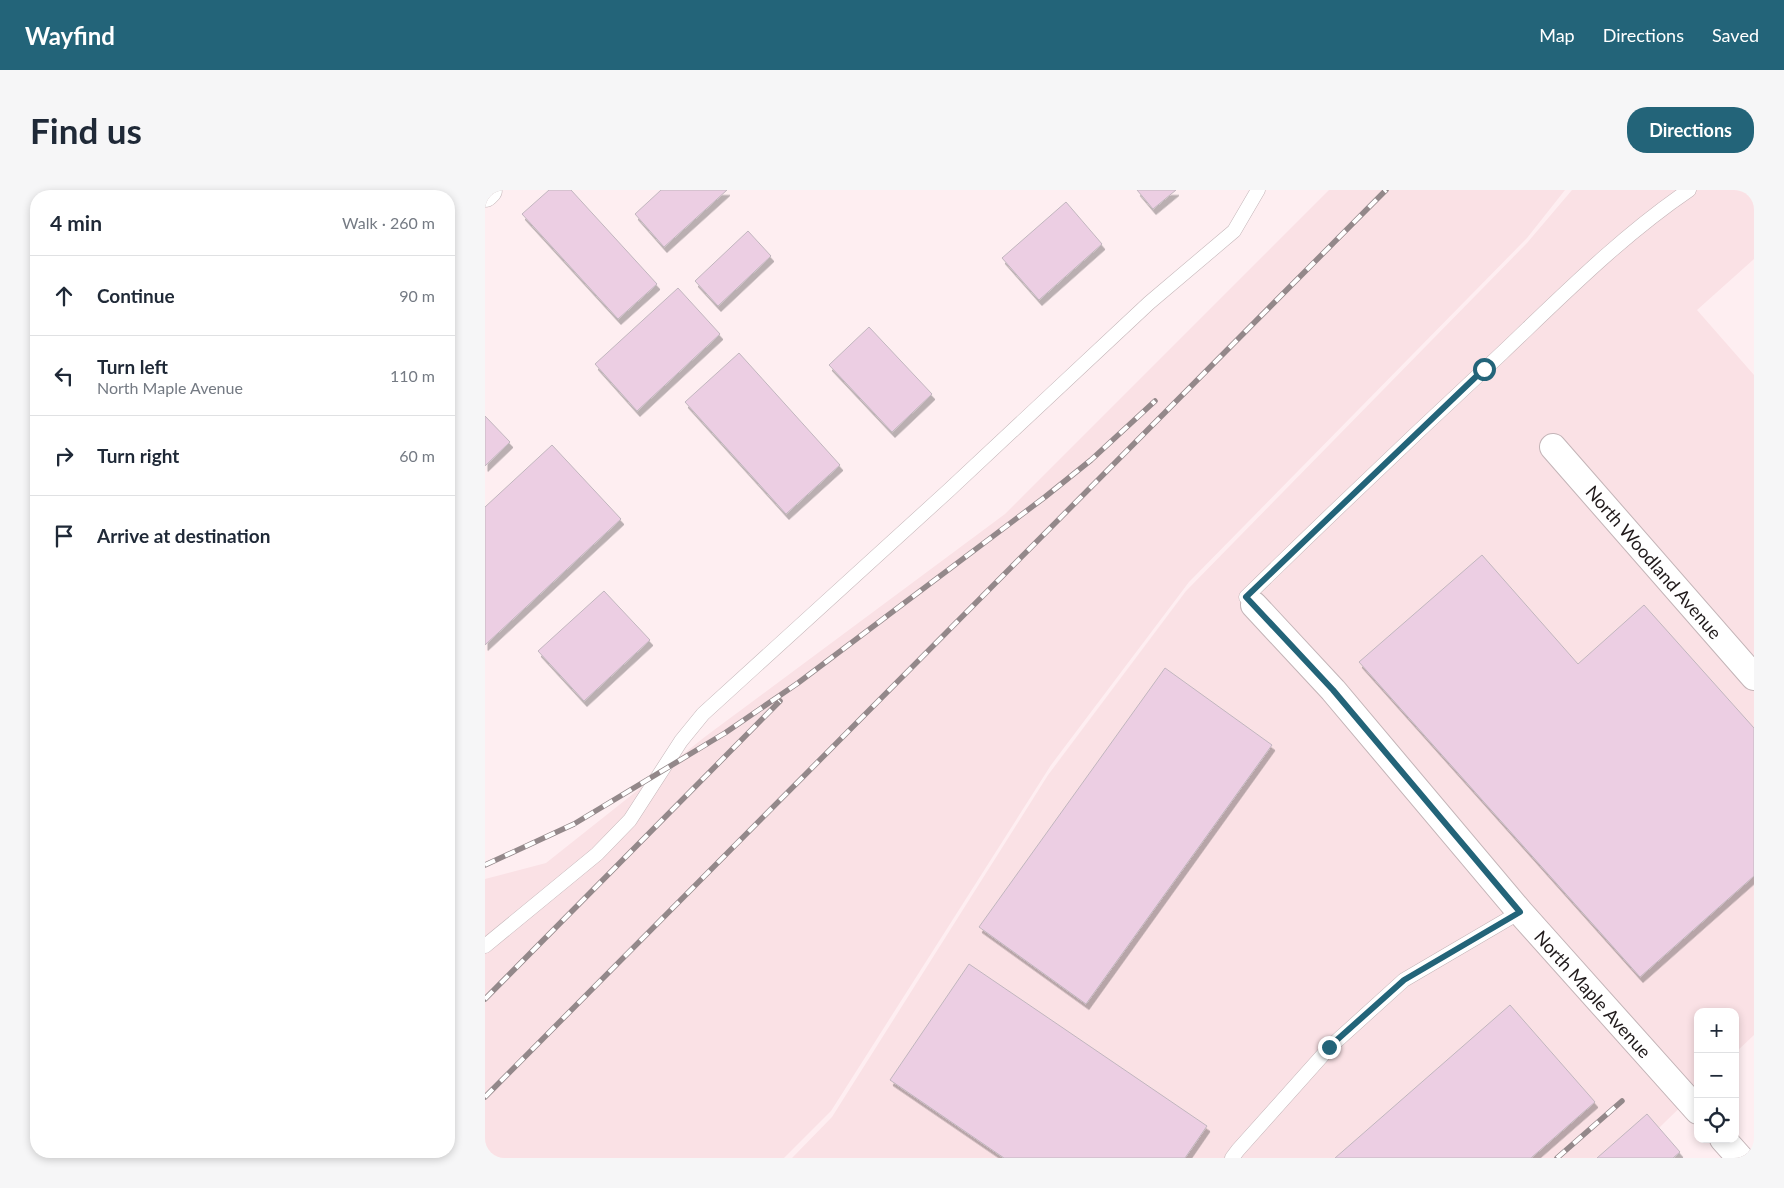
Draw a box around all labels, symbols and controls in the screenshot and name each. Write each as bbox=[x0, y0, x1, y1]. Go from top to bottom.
text: Wayfind bbox=[25, 21, 115, 50]
text: Map bbox=[1539, 24, 1575, 46]
text: Directions bbox=[1603, 24, 1684, 46]
text: Saved bbox=[1712, 24, 1759, 46]
button: Directions bbox=[1627, 107, 1754, 153]
text: Find us bbox=[30, 109, 142, 151]
text: 4 min bbox=[50, 210, 102, 235]
text: Walk · 260 m bbox=[342, 213, 435, 232]
icon: ahead bbox=[50, 282, 78, 310]
text: Continue bbox=[97, 284, 175, 307]
text: 90 m bbox=[399, 286, 435, 305]
text: Turn left bbox=[97, 355, 168, 378]
route start bbox=[1473, 358, 1496, 381]
icon: left bbox=[50, 362, 78, 390]
text: 110 m bbox=[390, 366, 435, 385]
text: North Maple Avenue bbox=[97, 378, 243, 397]
icon: right bbox=[50, 442, 78, 470]
text: Turn right bbox=[97, 444, 179, 467]
text: 60 m bbox=[399, 446, 435, 465]
street label: North Woodland Avenue bbox=[1581, 481, 1727, 643]
icon: arrive bbox=[50, 522, 78, 550]
text: Arrive at destination bbox=[97, 524, 270, 547]
street label: North Maple Avenue bbox=[1530, 926, 1656, 1062]
map controls bbox=[1694, 1008, 1739, 1143]
button: + bbox=[1694, 1008, 1739, 1053]
route end bbox=[1318, 1036, 1341, 1059]
button: − bbox=[1694, 1053, 1739, 1098]
button: locate bbox=[1694, 1098, 1739, 1143]

